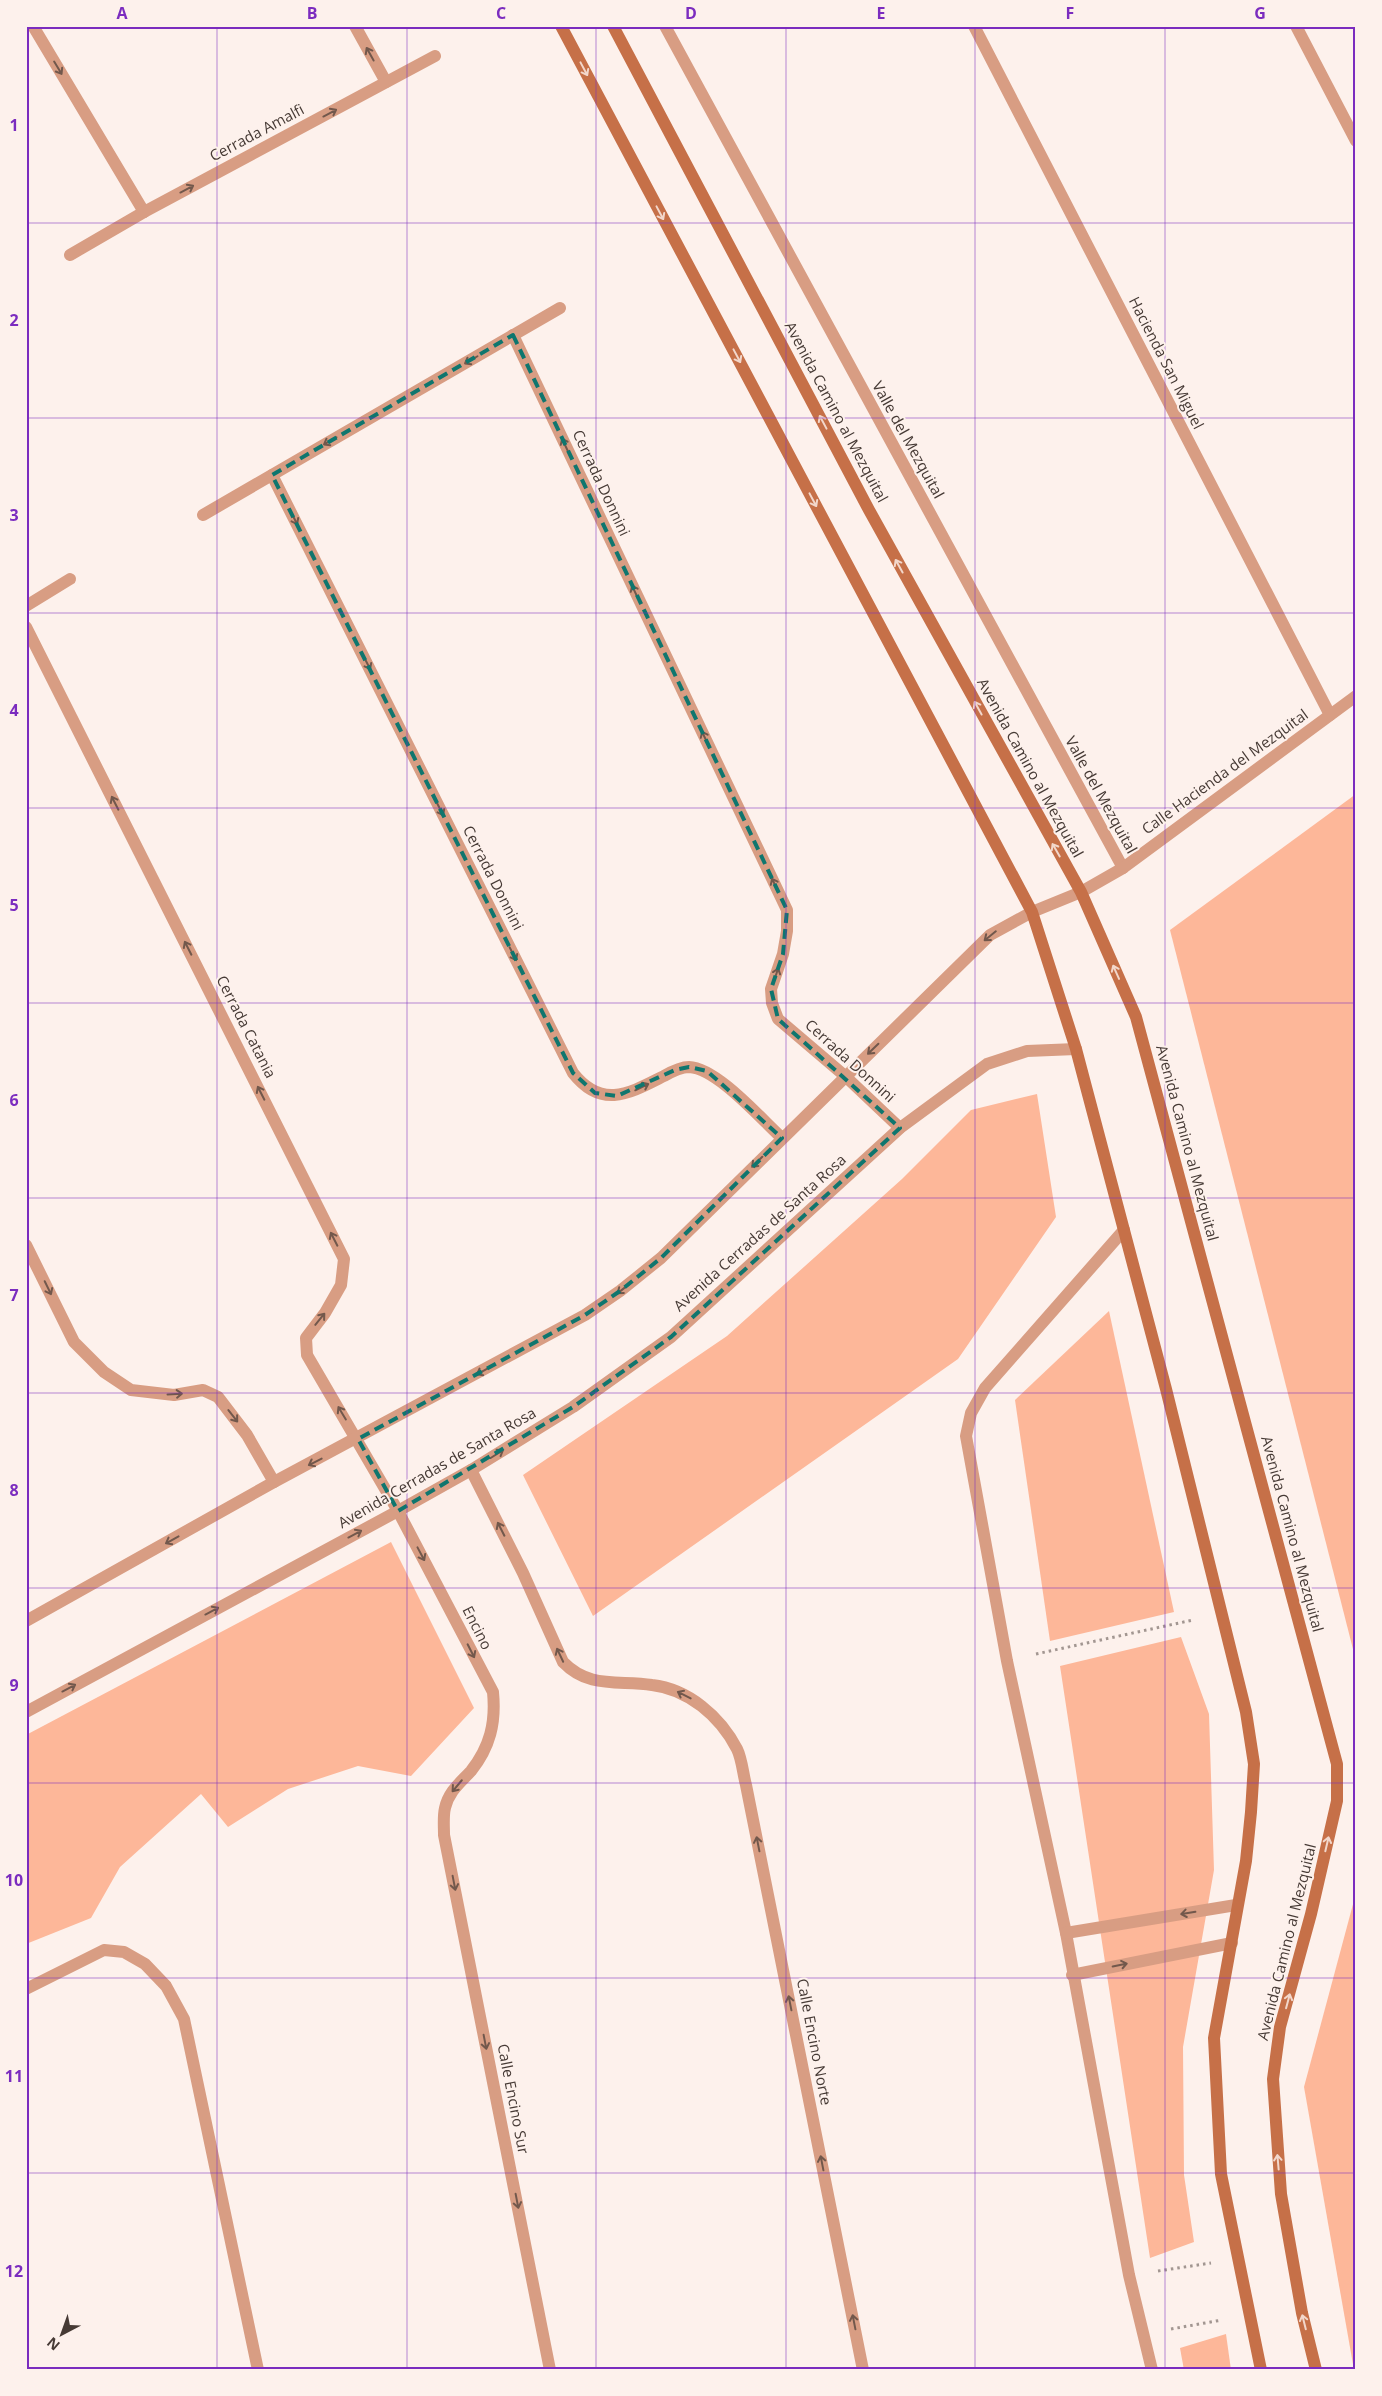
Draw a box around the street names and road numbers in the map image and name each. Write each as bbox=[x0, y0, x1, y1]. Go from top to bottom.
street label: Cerrada Amalfi bbox=[206, 99, 307, 165]
street label: Hacienda San Miguel bbox=[1125, 293, 1209, 432]
street label: Avenida Camino al Mezquital bbox=[781, 318, 893, 505]
street label: Valle del Mezquital bbox=[868, 377, 949, 502]
street label: Cerrada Donnini bbox=[569, 426, 635, 539]
street label: Avenida Camino al Mezquital bbox=[973, 674, 1089, 861]
street label: Calle Hacienda del Mezquital bbox=[1137, 704, 1312, 838]
street label: Valle del Mezquital bbox=[1061, 732, 1142, 857]
street label: Cerrada Donnini bbox=[459, 822, 529, 933]
street label: Cerrada Catania bbox=[212, 972, 281, 1081]
street label: Cerrada Donnini bbox=[801, 1014, 900, 1106]
street label: Avenida Camino al Mezquital bbox=[1152, 1043, 1224, 1243]
street label: Avenida Cerradas de Santa Rosa bbox=[669, 1149, 850, 1315]
street label: Avenida Cerradas de Santa Rosa bbox=[334, 1402, 539, 1532]
street label: Avenida Camino al Mezquital bbox=[1257, 1434, 1329, 1634]
street label: Encino bbox=[458, 1602, 497, 1653]
street label: Avenida Camino al Mezquital bbox=[1252, 1841, 1320, 2042]
street label: Calle Encino Norte bbox=[793, 1977, 837, 2107]
street label: Calle Encino Sur bbox=[493, 2042, 534, 2156]

